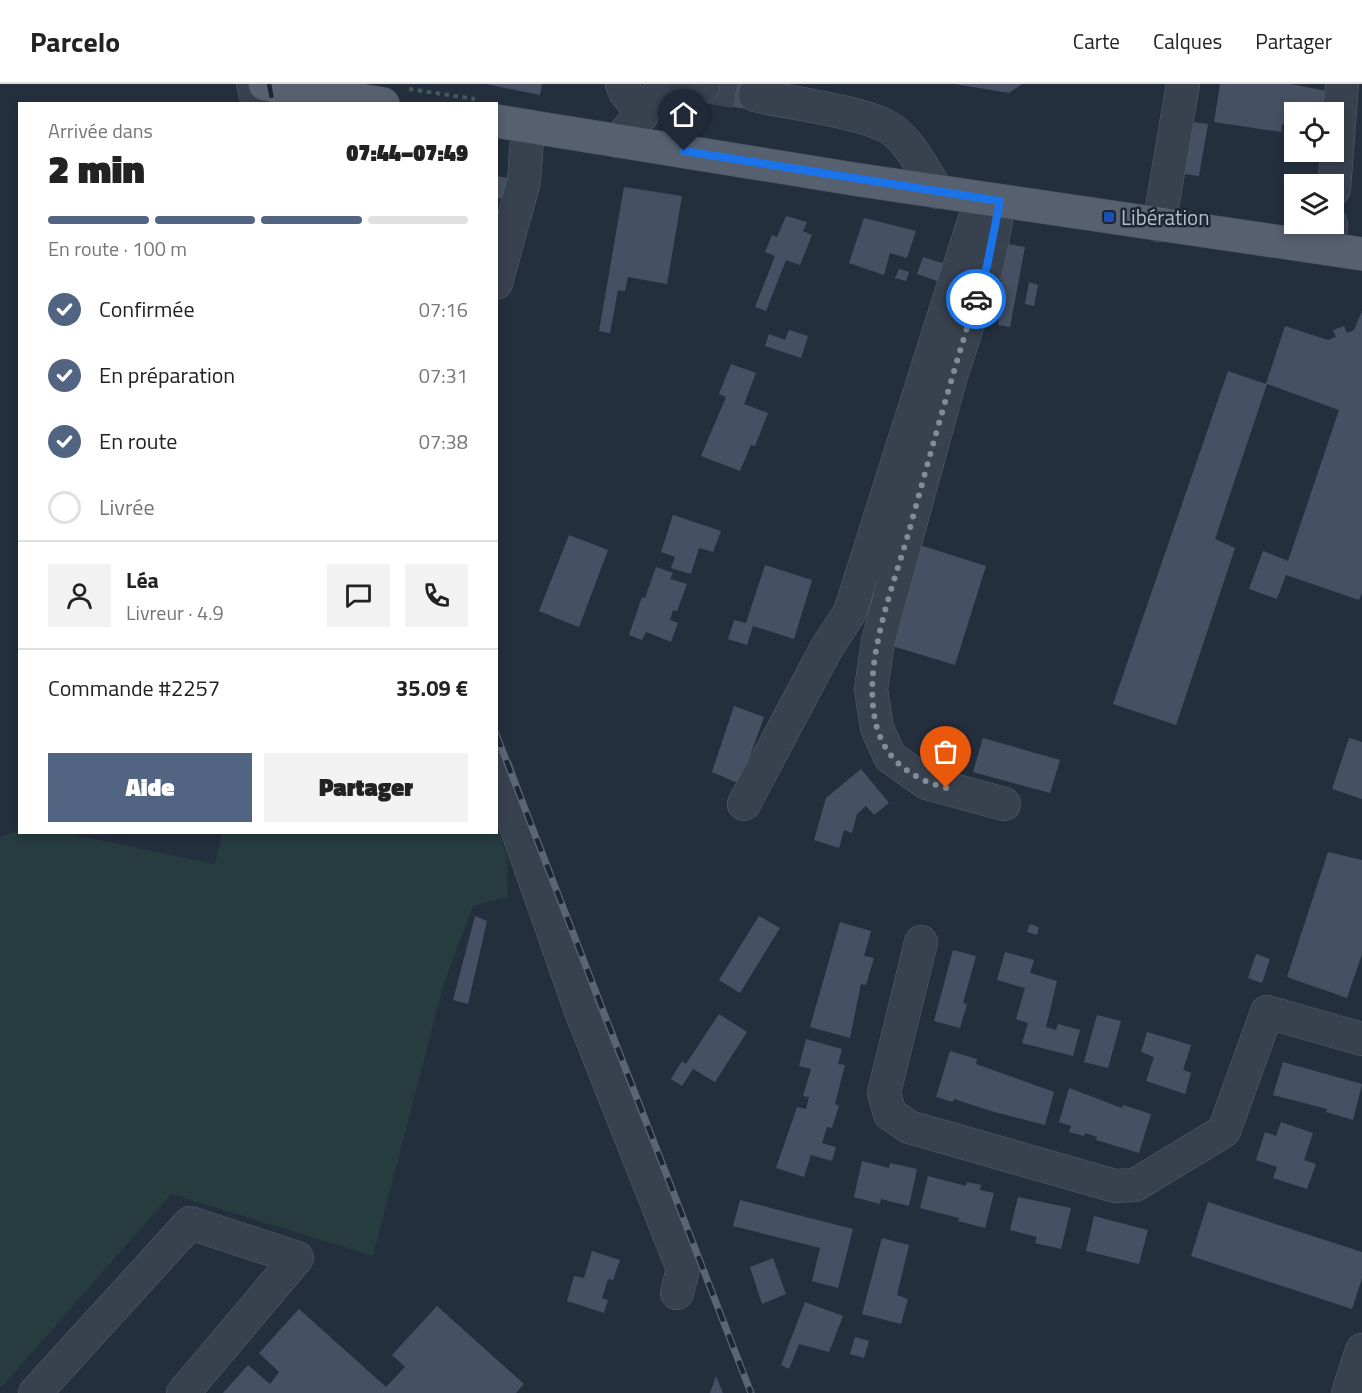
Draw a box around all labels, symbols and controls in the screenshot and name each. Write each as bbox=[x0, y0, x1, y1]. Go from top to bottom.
text: Parcelo bbox=[30, 20, 120, 63]
text: Carte bbox=[1073, 25, 1120, 57]
text: Calques bbox=[1153, 25, 1222, 57]
text: Partager bbox=[1255, 25, 1332, 57]
pin bbox=[658, 89, 709, 151]
icon: home bbox=[667, 98, 700, 131]
map controls bbox=[1284, 102, 1344, 234]
button: locate bbox=[1284, 102, 1344, 162]
text: Arrivée dans bbox=[48, 115, 153, 146]
text: 07:44–07:49 bbox=[346, 136, 468, 170]
text: 2 min bbox=[48, 139, 145, 198]
button: layers bbox=[1284, 174, 1344, 234]
place label: Libération bbox=[1121, 201, 1209, 233]
marker: Libération bbox=[1102, 210, 1116, 224]
text: En route · 100 m bbox=[48, 233, 187, 264]
courier bbox=[946, 269, 1006, 329]
icon: car bbox=[960, 283, 993, 316]
text: Confirmée bbox=[99, 292, 195, 326]
icon: check bbox=[48, 293, 81, 326]
text: 07:16 bbox=[419, 294, 468, 325]
text: En préparation bbox=[99, 358, 235, 392]
icon: check bbox=[48, 359, 81, 392]
text: 07:31 bbox=[419, 360, 468, 391]
text: En route bbox=[99, 424, 177, 458]
icon: check bbox=[48, 425, 81, 458]
text: 07:38 bbox=[419, 426, 468, 457]
text: Livrée bbox=[99, 490, 155, 524]
text: Léa bbox=[126, 563, 159, 597]
button: person bbox=[48, 564, 111, 627]
button: chat bbox=[327, 564, 390, 627]
button: phone bbox=[405, 564, 468, 627]
text: Livreur · 4.9 bbox=[126, 597, 224, 628]
text: Commande #2257 bbox=[48, 671, 220, 705]
text: 35.09 € bbox=[396, 671, 468, 705]
pin bbox=[920, 726, 971, 788]
icon: bag bbox=[929, 735, 962, 768]
button: Aide bbox=[48, 753, 252, 822]
button: Partager bbox=[264, 753, 468, 822]

